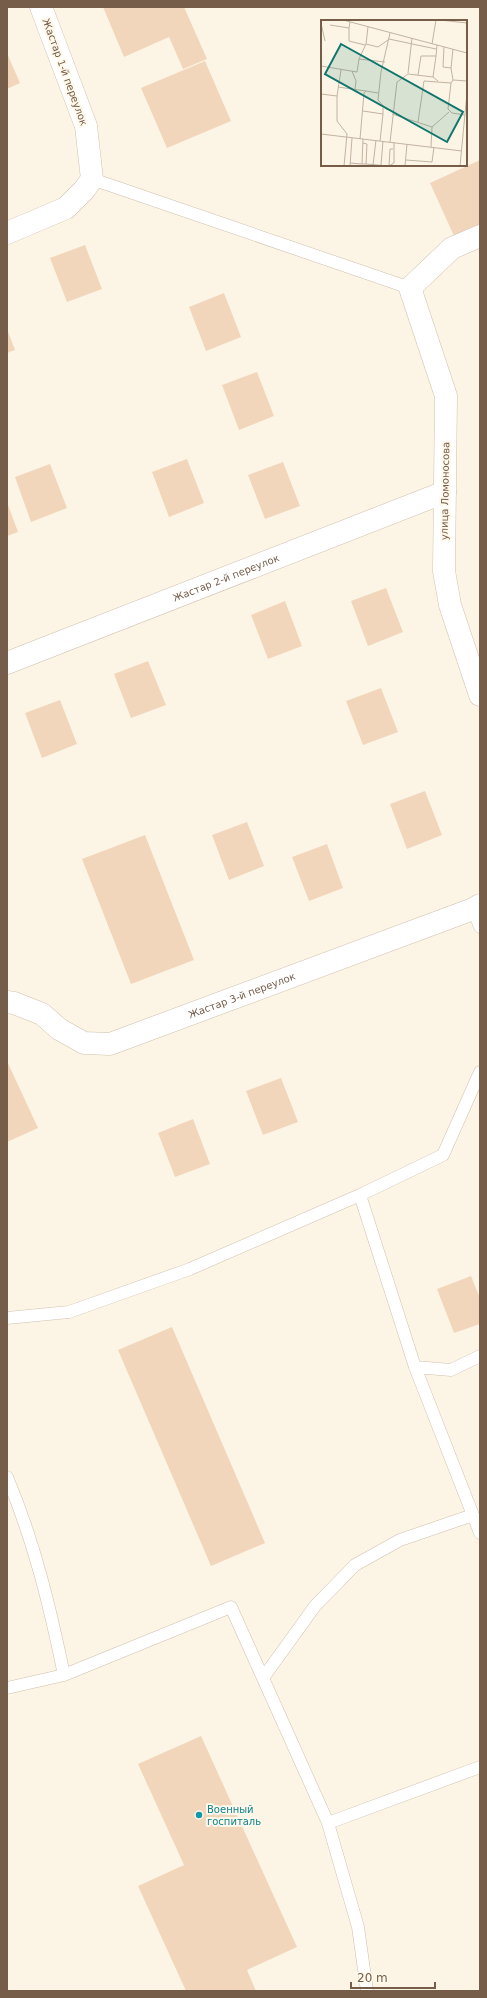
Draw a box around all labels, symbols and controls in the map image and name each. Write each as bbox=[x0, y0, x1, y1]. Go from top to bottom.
street label: Жастар 1-й переулок bbox=[40, 17, 90, 127]
inset map bbox=[321, 20, 467, 166]
street label: улица Ломоносова bbox=[439, 442, 451, 540]
street label: Жастар 2-й переулок bbox=[171, 552, 281, 603]
street label: Жастар 3-й переулок bbox=[187, 970, 297, 1020]
place label: Военный госпиталь bbox=[207, 1804, 261, 1827]
marker: Военный госпиталь bbox=[194, 1810, 204, 1820]
scale bar bbox=[351, 1964, 435, 1990]
text: 20 m bbox=[357, 1971, 388, 1985]

